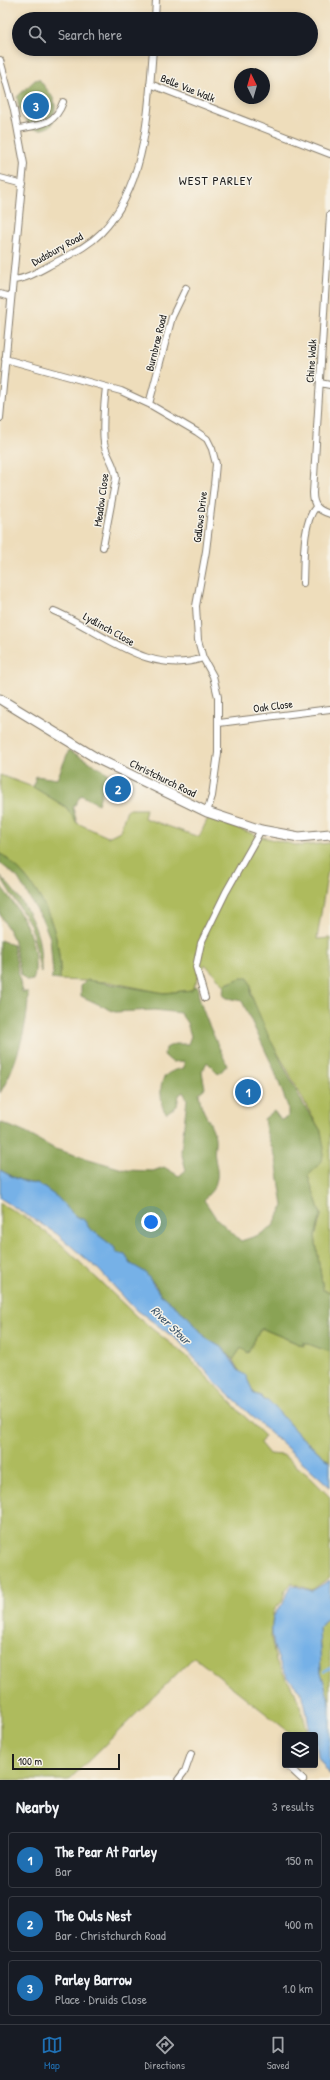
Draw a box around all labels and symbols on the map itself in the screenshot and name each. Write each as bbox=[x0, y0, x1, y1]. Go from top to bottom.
north arrow bbox=[234, 68, 270, 104]
street label: Belle Vue Walk bbox=[159, 71, 218, 105]
pin: 3 bbox=[23, 91, 49, 121]
district label: WEST PARLEY bbox=[179, 171, 253, 189]
street label: Dudsbury Road bbox=[29, 229, 86, 269]
street label: Burnbrae Road bbox=[142, 313, 170, 372]
street label: Chine Walk bbox=[302, 338, 320, 383]
street label: Meadow Close bbox=[90, 472, 112, 528]
street label: Gallows Drive bbox=[190, 490, 210, 543]
street label: Lydlinch Close bbox=[81, 609, 138, 649]
street label: Oak Close bbox=[253, 697, 294, 715]
street label: Christchurch Road bbox=[127, 756, 199, 800]
pin: 2 bbox=[105, 774, 131, 804]
pin: 1 bbox=[235, 1077, 261, 1107]
your location bbox=[141, 1212, 161, 1232]
water label: River Stour bbox=[147, 1302, 196, 1349]
scale bar bbox=[12, 1752, 120, 1771]

